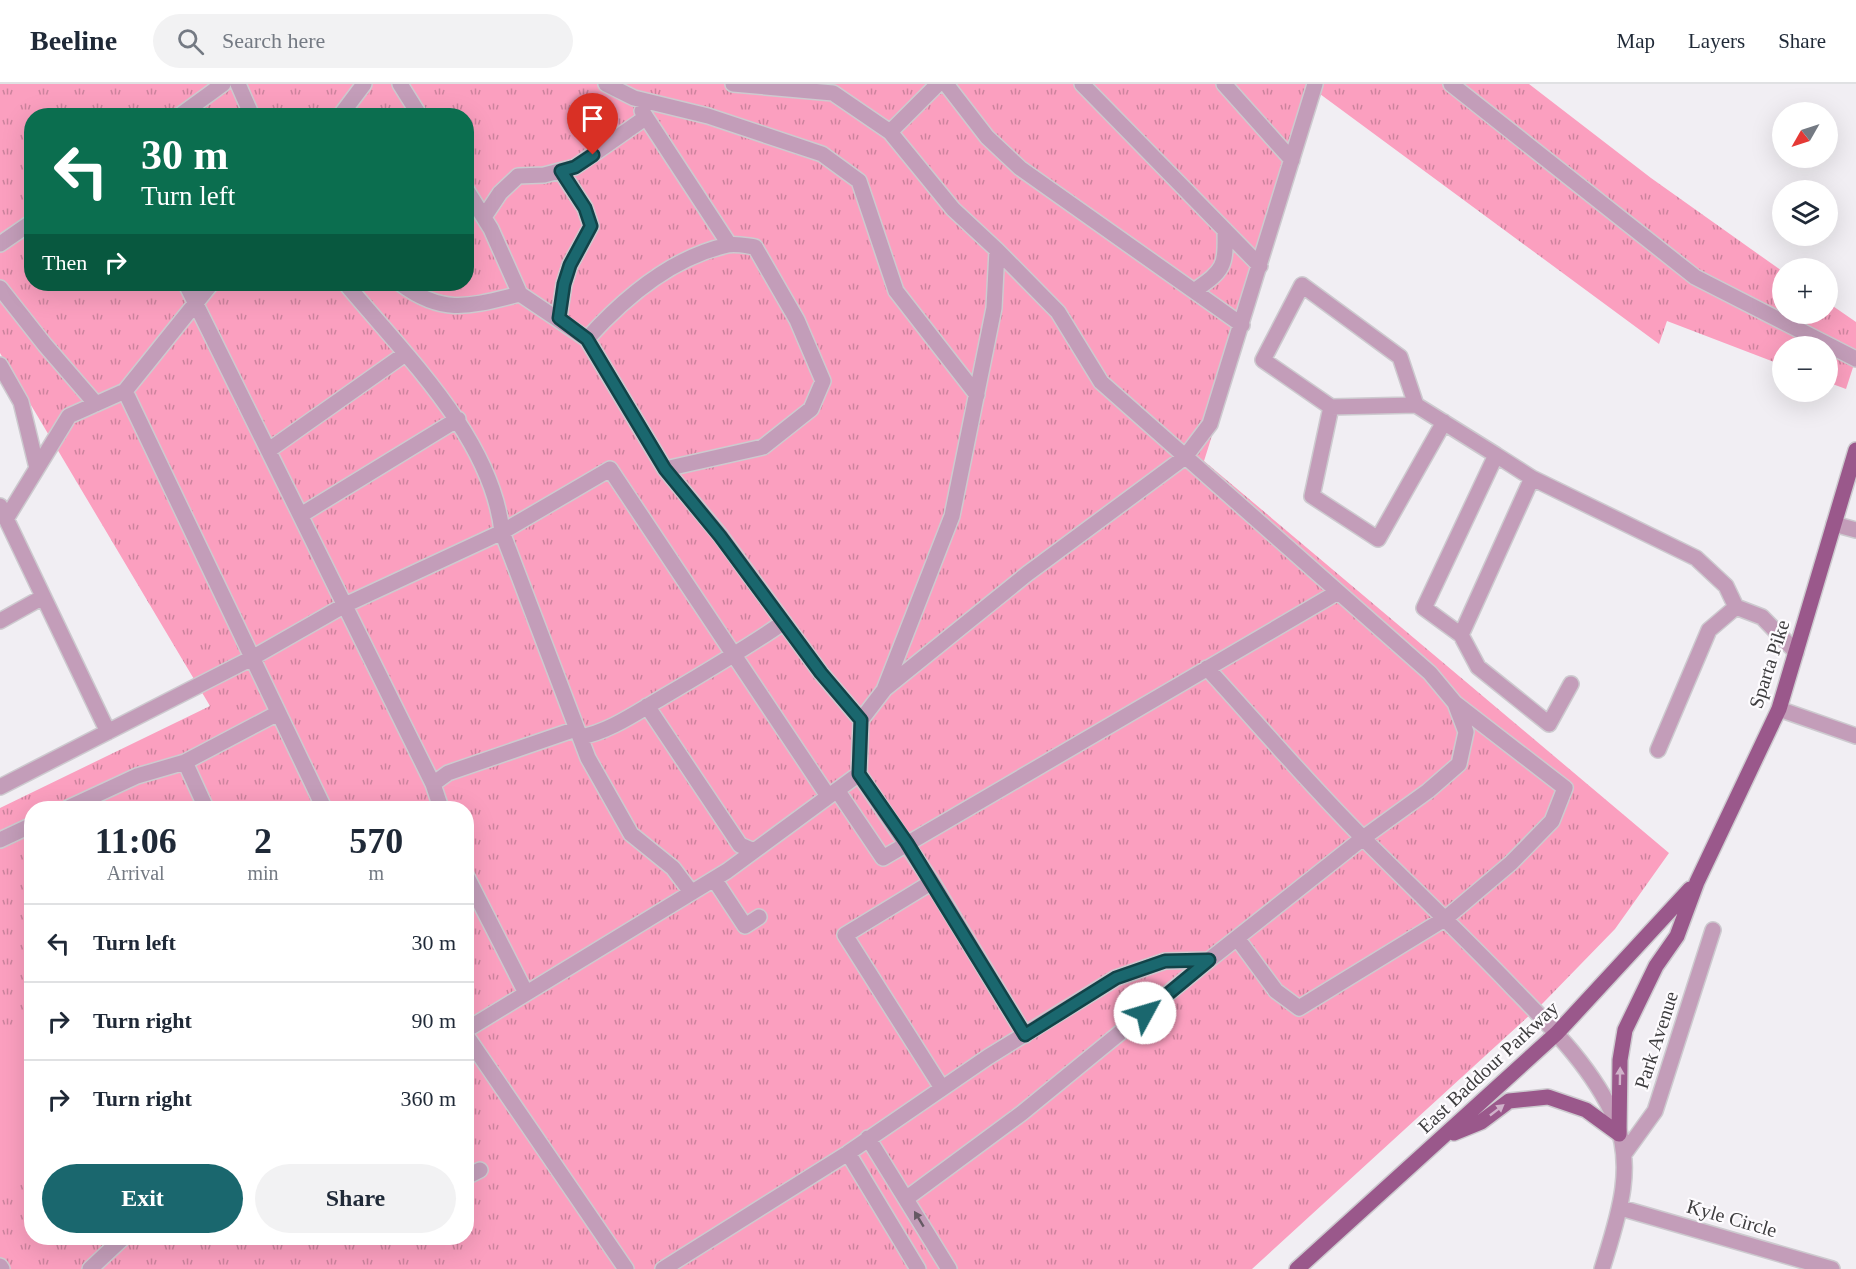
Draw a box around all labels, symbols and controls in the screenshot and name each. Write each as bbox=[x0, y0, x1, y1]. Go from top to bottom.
search box bbox=[153, 14, 573, 68]
text: Beeline bbox=[30, 25, 117, 56]
icon: search bbox=[174, 25, 207, 58]
text: Search here bbox=[222, 28, 325, 53]
text: Map bbox=[1617, 29, 1655, 53]
text: Layers bbox=[1688, 29, 1745, 53]
text: Share bbox=[1778, 29, 1826, 53]
pin bbox=[567, 93, 618, 155]
icon: arrive bbox=[576, 102, 609, 135]
north arrow bbox=[1772, 102, 1838, 168]
map controls bbox=[1772, 102, 1838, 402]
icon: left bbox=[42, 132, 120, 210]
text: 30 m bbox=[141, 132, 229, 178]
button: layers bbox=[1772, 180, 1838, 246]
text: Turn left bbox=[141, 181, 235, 211]
icon: right bbox=[99, 246, 132, 279]
text: Then bbox=[42, 250, 87, 275]
button: + bbox=[1772, 258, 1838, 324]
button: − bbox=[1772, 336, 1838, 402]
street label: Sparta Pike bbox=[1744, 617, 1795, 711]
text: 11:06 bbox=[95, 821, 177, 861]
text: 2 bbox=[254, 821, 272, 861]
text: 570 bbox=[349, 821, 403, 861]
text: Arrival bbox=[107, 862, 165, 884]
text: min bbox=[247, 862, 279, 884]
text: m bbox=[368, 862, 384, 884]
icon: left bbox=[42, 927, 75, 960]
text: Turn left bbox=[93, 930, 176, 955]
text: 30 m bbox=[411, 930, 456, 955]
position arrow bbox=[1113, 981, 1177, 1045]
street label: Park Avenue bbox=[1630, 988, 1682, 1092]
street label: East Baddour Parkway bbox=[1413, 996, 1563, 1138]
icon: right bbox=[42, 1005, 75, 1038]
text: Turn right bbox=[93, 1008, 192, 1033]
text: 90 m bbox=[411, 1008, 456, 1033]
one-way arrow bbox=[1615, 1066, 1624, 1085]
icon: right bbox=[42, 1083, 75, 1116]
text: Turn right bbox=[93, 1086, 192, 1111]
text: 360 m bbox=[400, 1086, 456, 1111]
one-way arrow bbox=[1489, 1104, 1504, 1117]
button: Exit bbox=[42, 1164, 243, 1233]
button: Share bbox=[255, 1164, 456, 1233]
street label: Kyle Circle bbox=[1684, 1195, 1780, 1242]
one-way arrow bbox=[914, 1211, 925, 1227]

